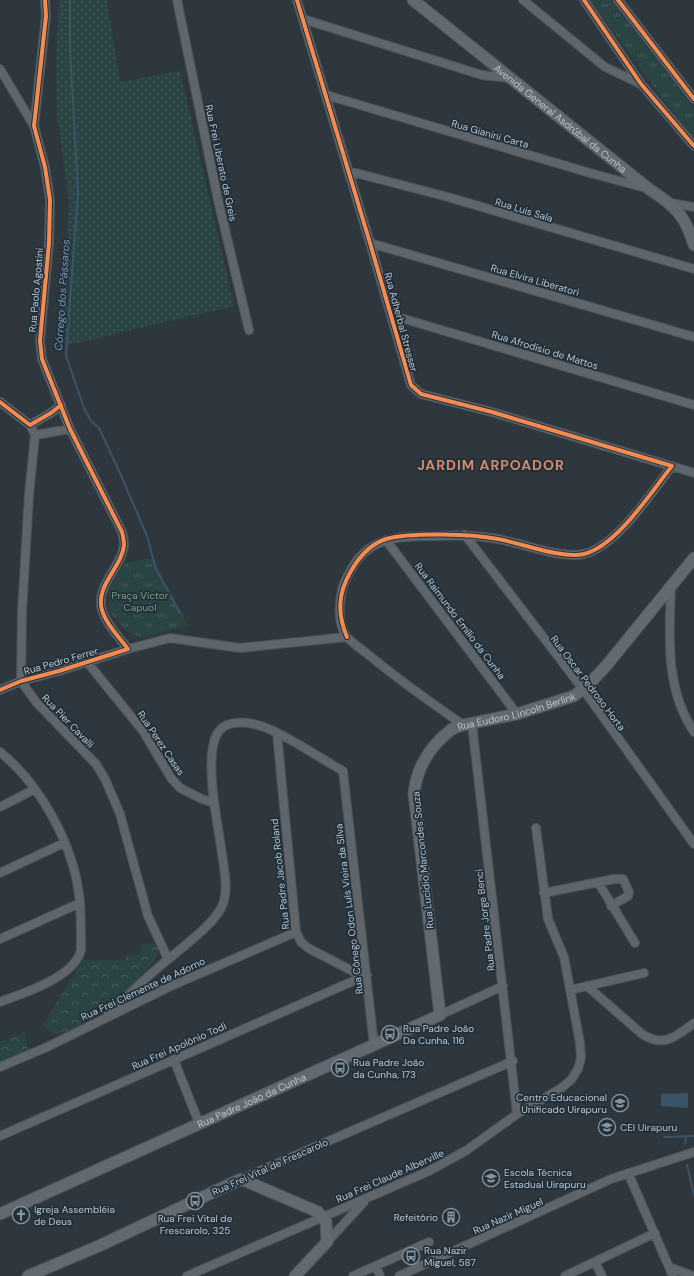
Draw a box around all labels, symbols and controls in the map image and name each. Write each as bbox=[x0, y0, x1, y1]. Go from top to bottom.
street label: Avenida General Asdrúbal da Cunha bbox=[491, 61, 630, 175]
street label: Rua Frei Liberato de Greis bbox=[202, 103, 240, 223]
street label: Rua Gianini Carta bbox=[450, 117, 530, 151]
street label: Rua Luís Sala bbox=[494, 195, 554, 225]
water label: Córrego dos Pássaros bbox=[51, 238, 73, 351]
street label: Rua Paolo Agostini bbox=[26, 247, 46, 333]
street label: Rua Elvira Liberatori bbox=[489, 261, 581, 299]
street label: Rua Adherbal Stresser bbox=[381, 271, 421, 373]
street label: Rua Afrodísio de Mattos bbox=[490, 328, 600, 372]
district label: JARDIM ARPOADOR bbox=[417, 456, 565, 474]
street label: Rua Raimundo Emílio da Cunha bbox=[412, 560, 508, 682]
park label: Praça Victor Capuol bbox=[112, 589, 169, 614]
street label: Rua Oscar Pedroso Horta bbox=[548, 633, 628, 733]
street label: Rua Pedro Ferrer bbox=[22, 644, 100, 678]
street label: Rua Eudoro Lincoln Berlink bbox=[455, 689, 577, 733]
street label: Rua Pier Cavalli bbox=[39, 691, 97, 751]
street label: Rua Perez Casas bbox=[135, 708, 187, 778]
street label: Rua Lucídio Marcondes Souza bbox=[409, 791, 437, 929]
street label: Rua Padre Jacob Roland bbox=[268, 818, 292, 930]
street label: Rua Cônego Odon Luís Vieira da Silva bbox=[332, 823, 366, 995]
street label: Rua Padre Jorge Benci bbox=[472, 868, 498, 972]
street label: Rua Frei Clemente de Adorno bbox=[79, 954, 207, 1024]
street label: Rua Frei Apolônio Todi bbox=[130, 1019, 228, 1073]
place label: Rua Padre João Da Cunha, 116 bbox=[403, 1022, 474, 1047]
bus stop icon: Rua Padre João Da Cunha, 116 bbox=[380, 1024, 400, 1044]
place label: Rua Padre João da Cunha, 173 bbox=[353, 1056, 424, 1081]
bus stop icon: Rua Padre João da Cunha, 173 bbox=[330, 1058, 350, 1078]
street label: Rua Padre João da Cunha bbox=[195, 1070, 308, 1131]
place label: Centro Educacional Unificado Uirapuru bbox=[516, 1091, 607, 1116]
school or university icon: Centro Educacional Unificado Uirapuru bbox=[610, 1093, 630, 1113]
school or university icon: CEI Uirapuru bbox=[597, 1117, 617, 1137]
place label: CEI Uirapuru bbox=[620, 1121, 678, 1134]
street label: Rua Frei Vital de Frescarolo bbox=[210, 1135, 330, 1198]
street label: Rua Frei Claude Alberville bbox=[334, 1146, 446, 1206]
place label: Escola Técnica Estadual Uirapuru bbox=[504, 1166, 586, 1191]
school or university icon: Escola Técnica Estadual Uirapuru bbox=[481, 1168, 501, 1188]
bus stop icon: Rua Frei Vital de Frescarolo, 325 bbox=[185, 1191, 205, 1211]
street label: Rua Nazir Miguel bbox=[471, 1195, 545, 1237]
place label: Igreja Assembléia de Deus bbox=[34, 1203, 115, 1228]
church icon: Igreja Assembléia de Deus bbox=[11, 1205, 31, 1225]
building icon: Refeitório bbox=[441, 1207, 461, 1227]
place label: Refeitório bbox=[394, 1211, 438, 1224]
place label: Rua Frei Vital de Frescarolo, 325 bbox=[158, 1212, 233, 1237]
place label: Rua Nazir Miguel, 587 bbox=[424, 1244, 476, 1269]
bus stop icon: Rua Nazir Miguel, 587 bbox=[401, 1246, 421, 1266]

